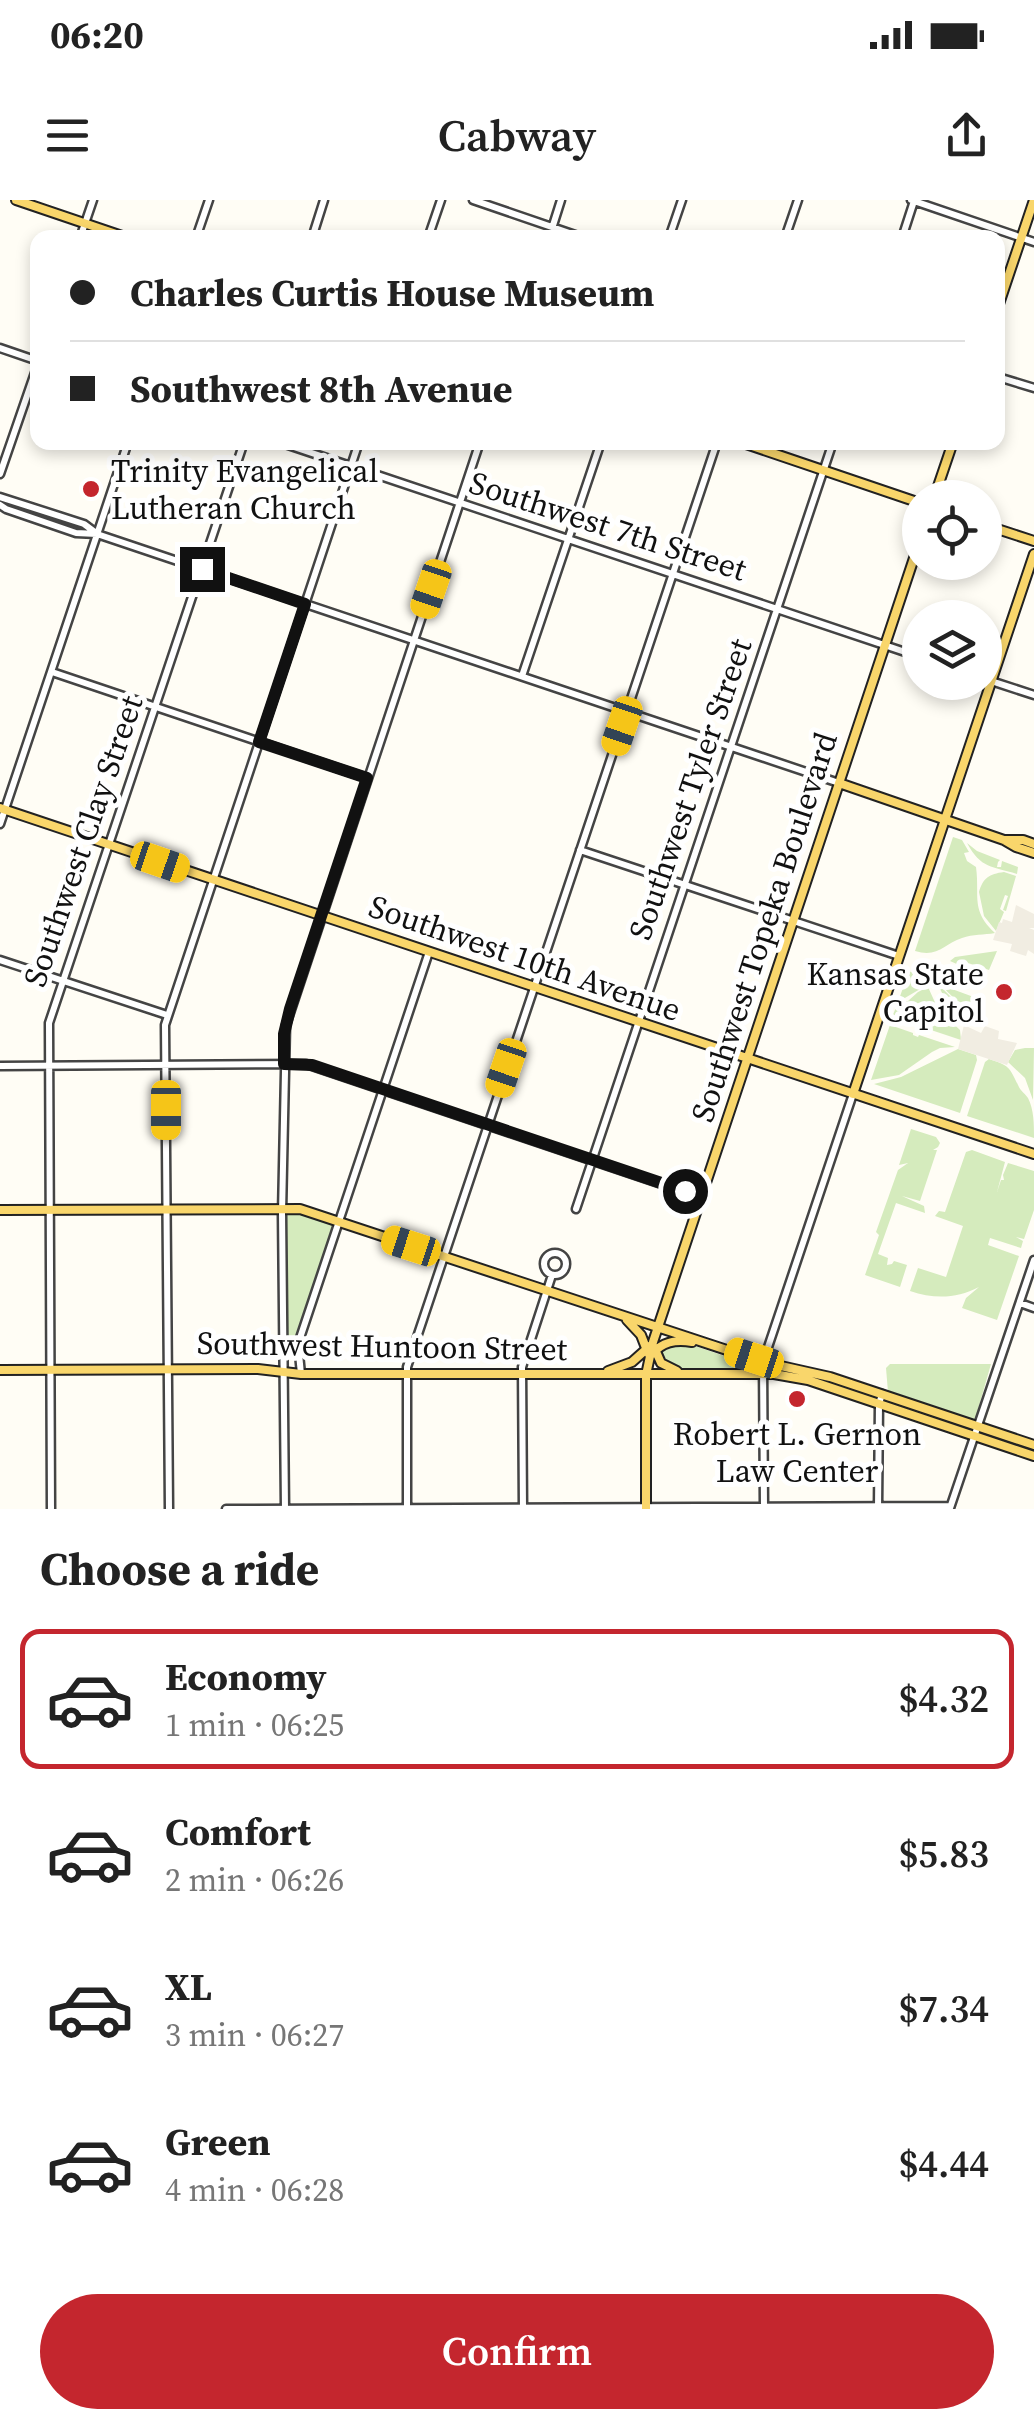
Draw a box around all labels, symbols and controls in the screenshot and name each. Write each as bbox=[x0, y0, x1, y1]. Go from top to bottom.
text: 06:20 bbox=[50, 9, 144, 61]
text: Cabway bbox=[438, 104, 596, 166]
icon: menu bbox=[40, 108, 95, 163]
icon: share bbox=[939, 108, 994, 163]
text: Charles Curtis House Museum bbox=[130, 267, 655, 319]
text: Southwest 8th Avenue bbox=[130, 363, 513, 415]
place label: Trinity Evangelical Lutheran Church bbox=[111, 449, 378, 530]
street label: Southwest 7th Street bbox=[464, 460, 753, 592]
marker: Trinity Evangelical Lutheran Church bbox=[80, 478, 102, 500]
map controls bbox=[902, 480, 1002, 700]
button: locate bbox=[902, 480, 1002, 580]
route end bbox=[180, 547, 225, 592]
car bbox=[407, 556, 455, 622]
button: layers bbox=[902, 600, 1002, 700]
street label: Southwest Tyler Street bbox=[618, 632, 762, 945]
street label: Southwest Clay Street bbox=[13, 689, 154, 992]
car bbox=[598, 693, 646, 759]
street label: Southwest Topeka Boulevard bbox=[680, 727, 848, 1127]
car bbox=[127, 838, 193, 886]
street label: Southwest 10th Avenue bbox=[363, 884, 687, 1032]
place label: Kansas State Capitol bbox=[806, 952, 984, 1033]
marker: Kansas State Capitol bbox=[993, 981, 1015, 1003]
car bbox=[482, 1035, 530, 1101]
car bbox=[151, 1080, 181, 1140]
route start bbox=[663, 1169, 708, 1214]
car bbox=[378, 1222, 444, 1270]
street label: Southwest Huntoon Street bbox=[196, 1321, 568, 1371]
car bbox=[721, 1334, 787, 1382]
marker: Robert L. Gernon Law Center bbox=[786, 1388, 808, 1410]
place label: Robert L. Gernon Law Center bbox=[673, 1412, 921, 1493]
text: Choose a ride bbox=[40, 1538, 319, 1600]
text: Economy bbox=[165, 1651, 327, 1703]
icon: car bbox=[45, 1654, 135, 1744]
text: $4.32 bbox=[899, 1673, 989, 1725]
text: 1 min · 06:25 bbox=[165, 1703, 344, 1747]
text: Comfort bbox=[165, 1806, 311, 1858]
icon: car bbox=[45, 1809, 135, 1899]
text: $5.83 bbox=[899, 1828, 989, 1880]
text: 2 min · 06:26 bbox=[165, 1858, 344, 1902]
text: XL bbox=[165, 1961, 212, 2013]
icon: car bbox=[45, 1964, 135, 2054]
text: $7.34 bbox=[899, 1983, 989, 2035]
text: 3 min · 06:27 bbox=[165, 2013, 344, 2057]
text: Green bbox=[165, 2116, 271, 2168]
icon: car bbox=[45, 2119, 135, 2209]
text: $4.44 bbox=[899, 2138, 989, 2190]
text: 4 min · 06:28 bbox=[165, 2168, 344, 2212]
button: Confirm bbox=[40, 2294, 994, 2409]

